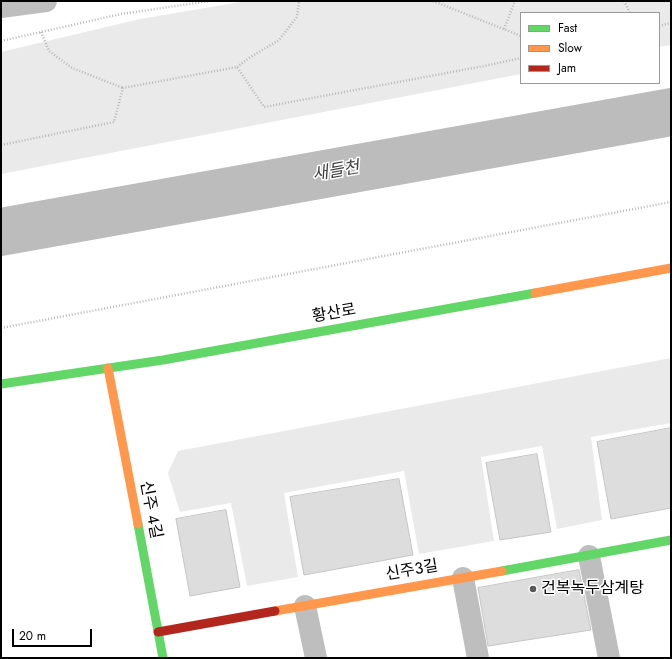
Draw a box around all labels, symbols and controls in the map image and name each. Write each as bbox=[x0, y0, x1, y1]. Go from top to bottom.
legend bbox=[520, 12, 660, 84]
text: Fast bbox=[558, 19, 577, 37]
text: Slow bbox=[558, 39, 582, 57]
text: Jam bbox=[558, 59, 576, 77]
water label: 새들천 bbox=[311, 158, 361, 186]
street label: 황산로 bbox=[311, 301, 357, 327]
street label: 신주 4길 bbox=[135, 480, 165, 540]
street label: 신주3길 bbox=[384, 557, 440, 585]
place label: 건복녹두삼계탕 bbox=[541, 579, 644, 599]
marker: 건복녹두삼계탕 bbox=[528, 584, 538, 594]
scale bar bbox=[14, 621, 94, 647]
text: 20 m bbox=[19, 627, 46, 645]

